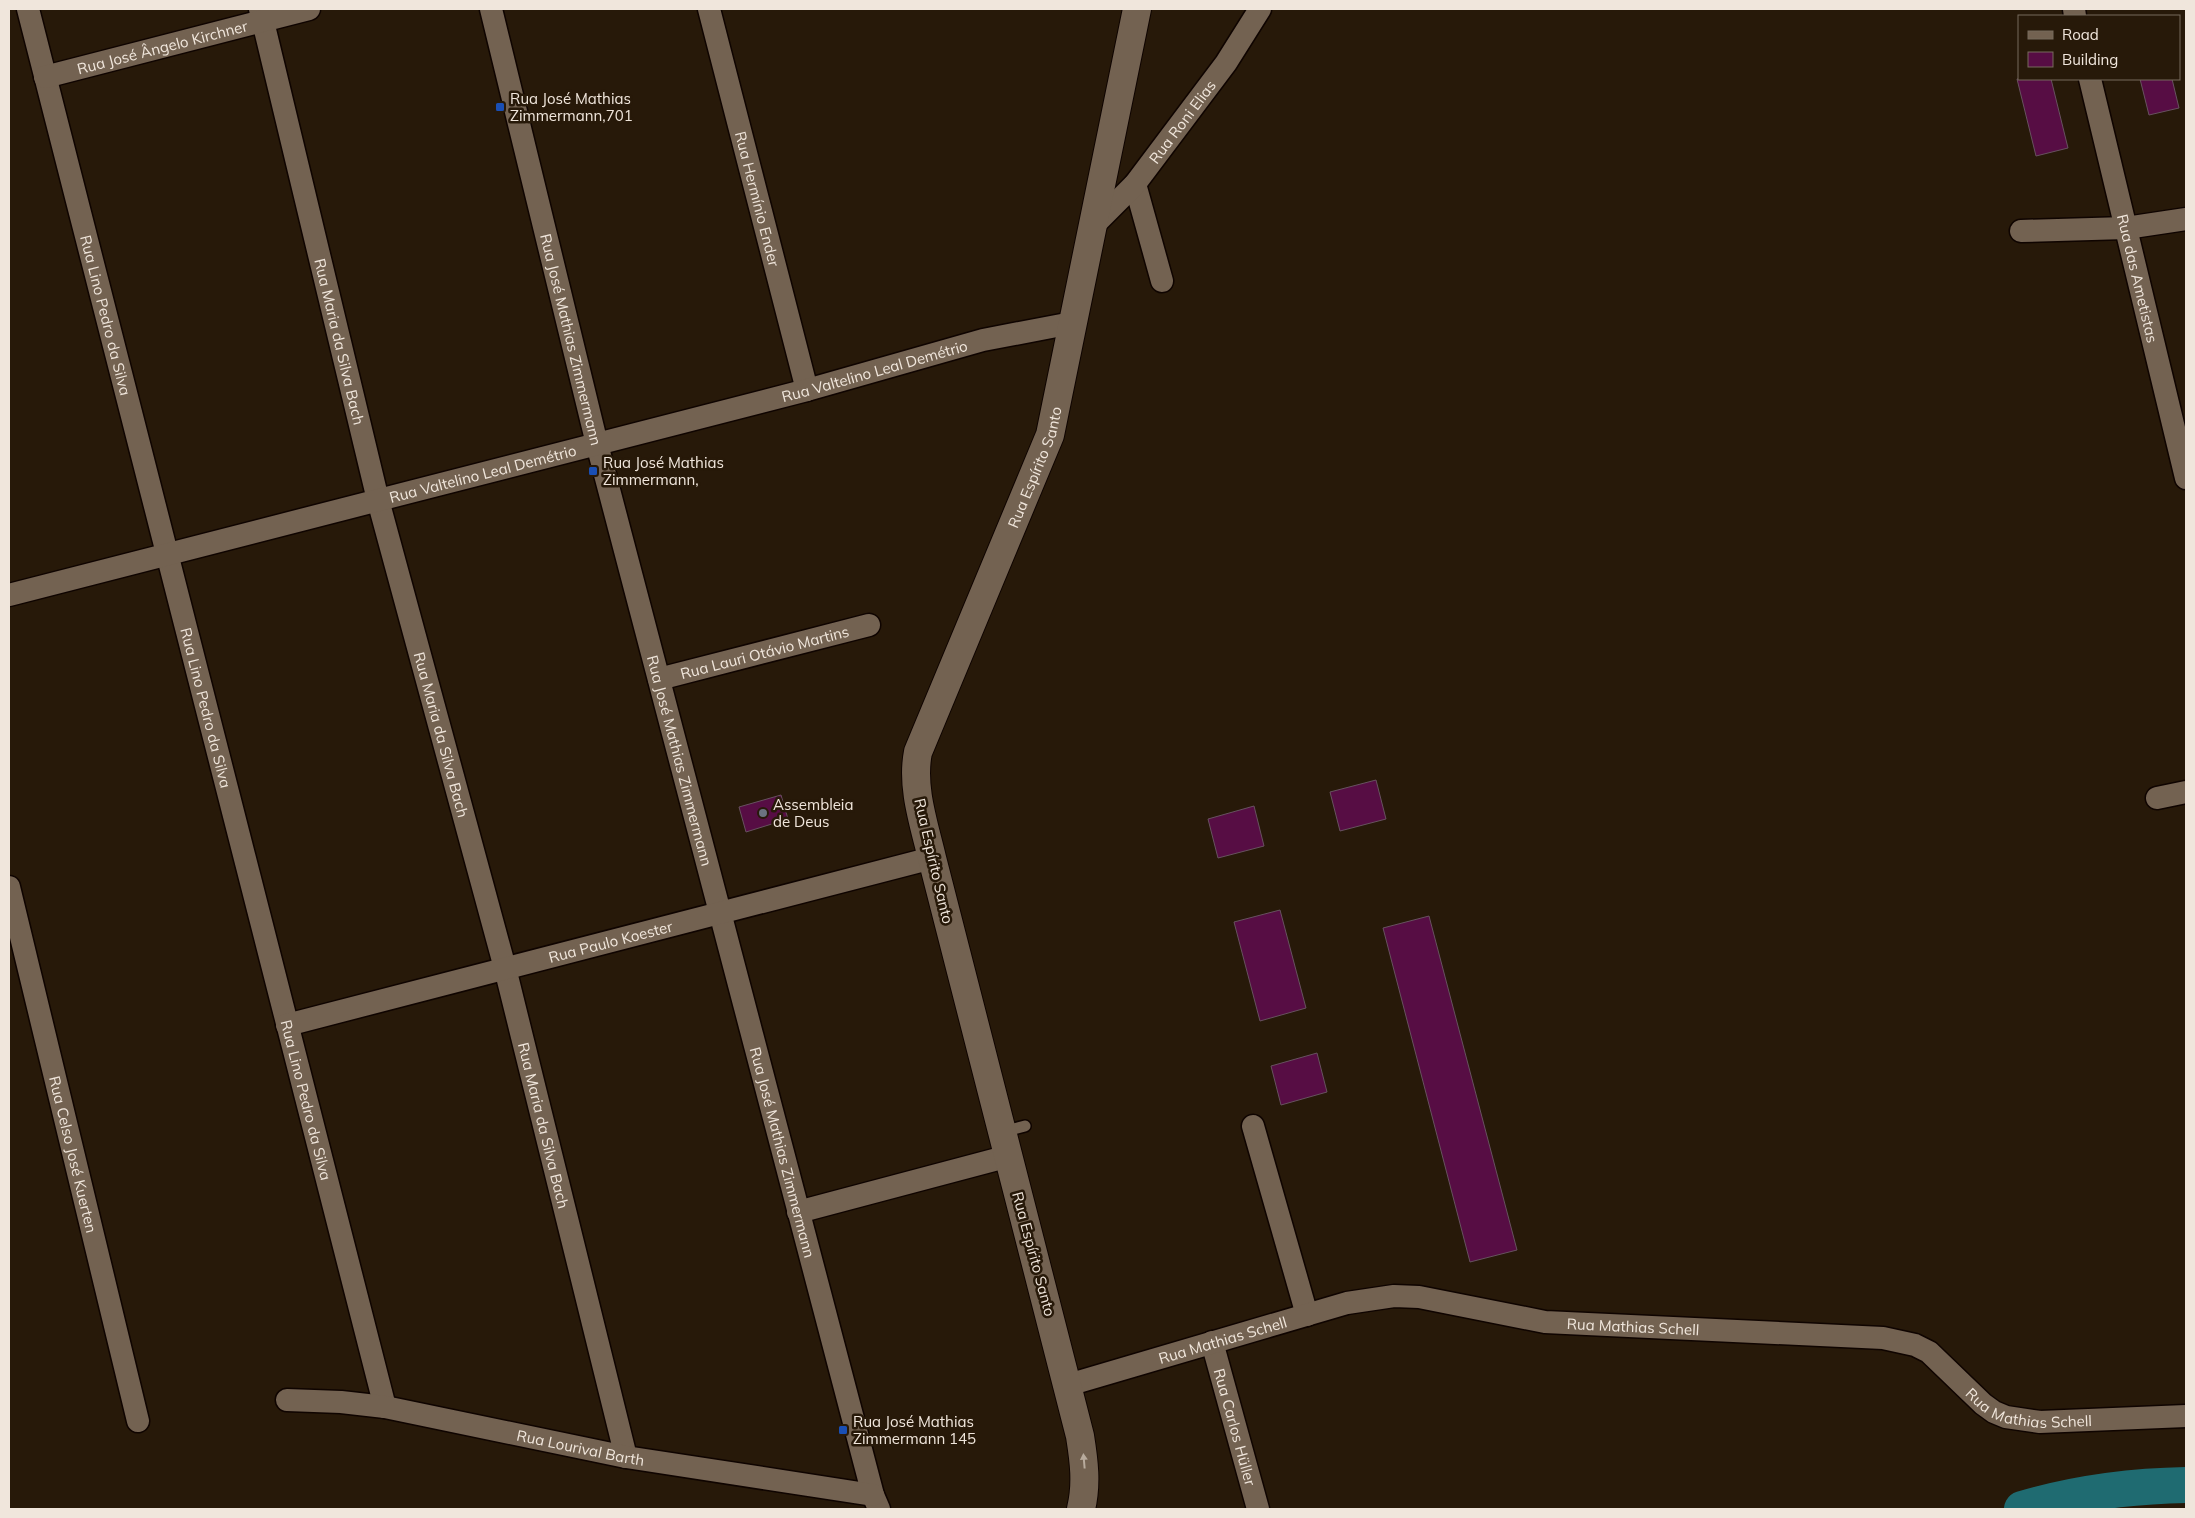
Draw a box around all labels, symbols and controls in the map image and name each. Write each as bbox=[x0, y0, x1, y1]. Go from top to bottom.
legend bbox=[2018, 15, 2180, 80]
street label: Rua José Ângelo Kirchner bbox=[75, 16, 250, 78]
text: Road bbox=[2062, 25, 2099, 44]
text: Building bbox=[2062, 50, 2118, 69]
street label: Rua Roni Elias bbox=[1144, 76, 1220, 167]
place label: Rua José Mathias Zimmermann,701 bbox=[510, 89, 633, 125]
marker: Rua José Mathias Zimmermann,701 bbox=[494, 101, 506, 113]
street label: Rua Hermínio Ender bbox=[731, 129, 784, 269]
street label: Rua das Ametistas bbox=[2113, 212, 2163, 345]
street label: Rua José Mathias Zimmermann bbox=[537, 232, 606, 447]
street label: Rua Lino Pedro da Silva bbox=[77, 233, 136, 397]
street label: Rua Maria da Silva Bach bbox=[311, 256, 369, 427]
street label: Rua Valtelino Leal Demétrio bbox=[779, 335, 970, 406]
street label: Rua Espírito Santo bbox=[1003, 405, 1065, 531]
street label: Rua Valtelino Leal Demétrio bbox=[387, 440, 578, 506]
place label: Rua José Mathias Zimmermann, bbox=[603, 453, 724, 489]
marker: Rua José Mathias Zimmermann, bbox=[587, 465, 599, 477]
street label: Rua Lauri Otávio Martins bbox=[678, 621, 851, 683]
street label: Rua Lino Pedro da Silva bbox=[177, 625, 236, 790]
street label: Rua Maria da Silva Bach bbox=[410, 650, 473, 819]
street label: Rua José Mathias Zimmermann bbox=[643, 653, 717, 868]
place label: Assembleia de Deus bbox=[773, 795, 853, 831]
street label: Rua Espírito Santo bbox=[910, 796, 958, 926]
marker: Assembleia de Deus bbox=[757, 807, 769, 819]
street label: Rua Paulo Koester bbox=[546, 916, 675, 966]
street label: Rua Lino Pedro da Silva bbox=[277, 1018, 336, 1182]
street label: Rua Maria da Silva Bach bbox=[514, 1040, 574, 1210]
street label: Rua José Mathias Zimmermann bbox=[746, 1045, 820, 1260]
street label: Rua Celso José Kuerten bbox=[45, 1074, 102, 1235]
street label: Rua Espírito Santo bbox=[1008, 1190, 1060, 1318]
street label: Rua Mathias Schell bbox=[1156, 1312, 1289, 1367]
street label: Rua Mathias Schell bbox=[1566, 1314, 1700, 1339]
street label: Rua Carlos Hüller bbox=[1210, 1366, 1261, 1488]
street label: Rua Mathias Schell bbox=[1962, 1383, 2092, 1432]
place label: Rua José Mathias Zimmermann 145 bbox=[853, 1412, 976, 1448]
marker: Rua José Mathias Zimmermann 145 bbox=[837, 1424, 849, 1436]
street label: Rua Lourival Barth bbox=[515, 1425, 646, 1469]
one-way arrow bbox=[1079, 1453, 1087, 1469]

